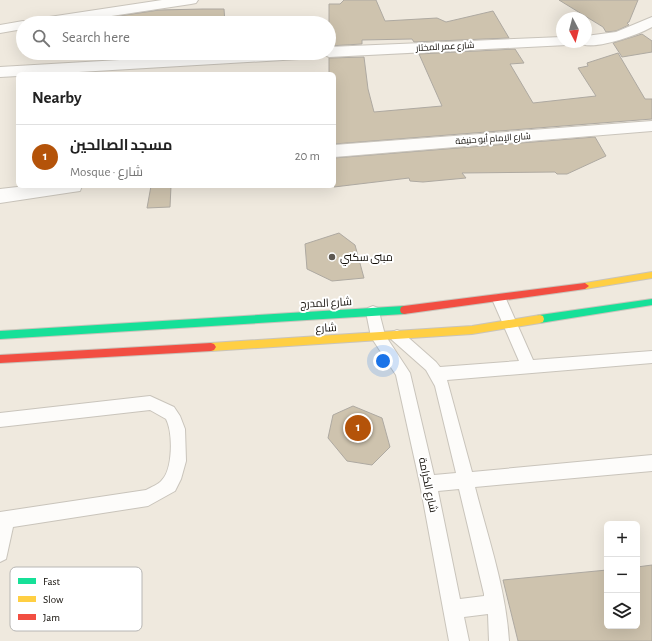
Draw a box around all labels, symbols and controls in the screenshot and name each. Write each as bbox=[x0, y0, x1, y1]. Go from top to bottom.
north arrow bbox=[556, 12, 592, 48]
search box bbox=[16, 16, 336, 60]
icon: search bbox=[30, 27, 52, 49]
text: Search here bbox=[62, 30, 130, 45]
street label: شارع عمر المختار bbox=[415, 41, 475, 54]
text: Nearby bbox=[32, 89, 82, 106]
street label: شارع الإمام أبو حنيفة bbox=[455, 130, 531, 147]
text: مسجد الصالحين bbox=[70, 138, 172, 153]
text: 1 bbox=[43, 150, 47, 163]
text: 20 m bbox=[295, 150, 320, 163]
text: Mosque · شارع bbox=[70, 166, 143, 179]
marker: مبنى سكني bbox=[327, 252, 337, 262]
place label: مبنى سكني bbox=[340, 252, 393, 266]
street label: شارع المدرج bbox=[300, 296, 352, 312]
street label: شارع bbox=[315, 322, 337, 336]
your location bbox=[373, 351, 393, 371]
pin: 1 bbox=[345, 413, 371, 443]
street label: شارع الكرامة bbox=[415, 456, 439, 514]
map controls bbox=[604, 521, 640, 629]
button: + bbox=[604, 521, 640, 557]
button: − bbox=[604, 557, 640, 593]
legend bbox=[10, 567, 142, 631]
text: Fast bbox=[43, 576, 61, 587]
button: layers bbox=[604, 593, 640, 629]
text: Slow bbox=[43, 594, 64, 605]
text: Jam bbox=[43, 612, 60, 623]

